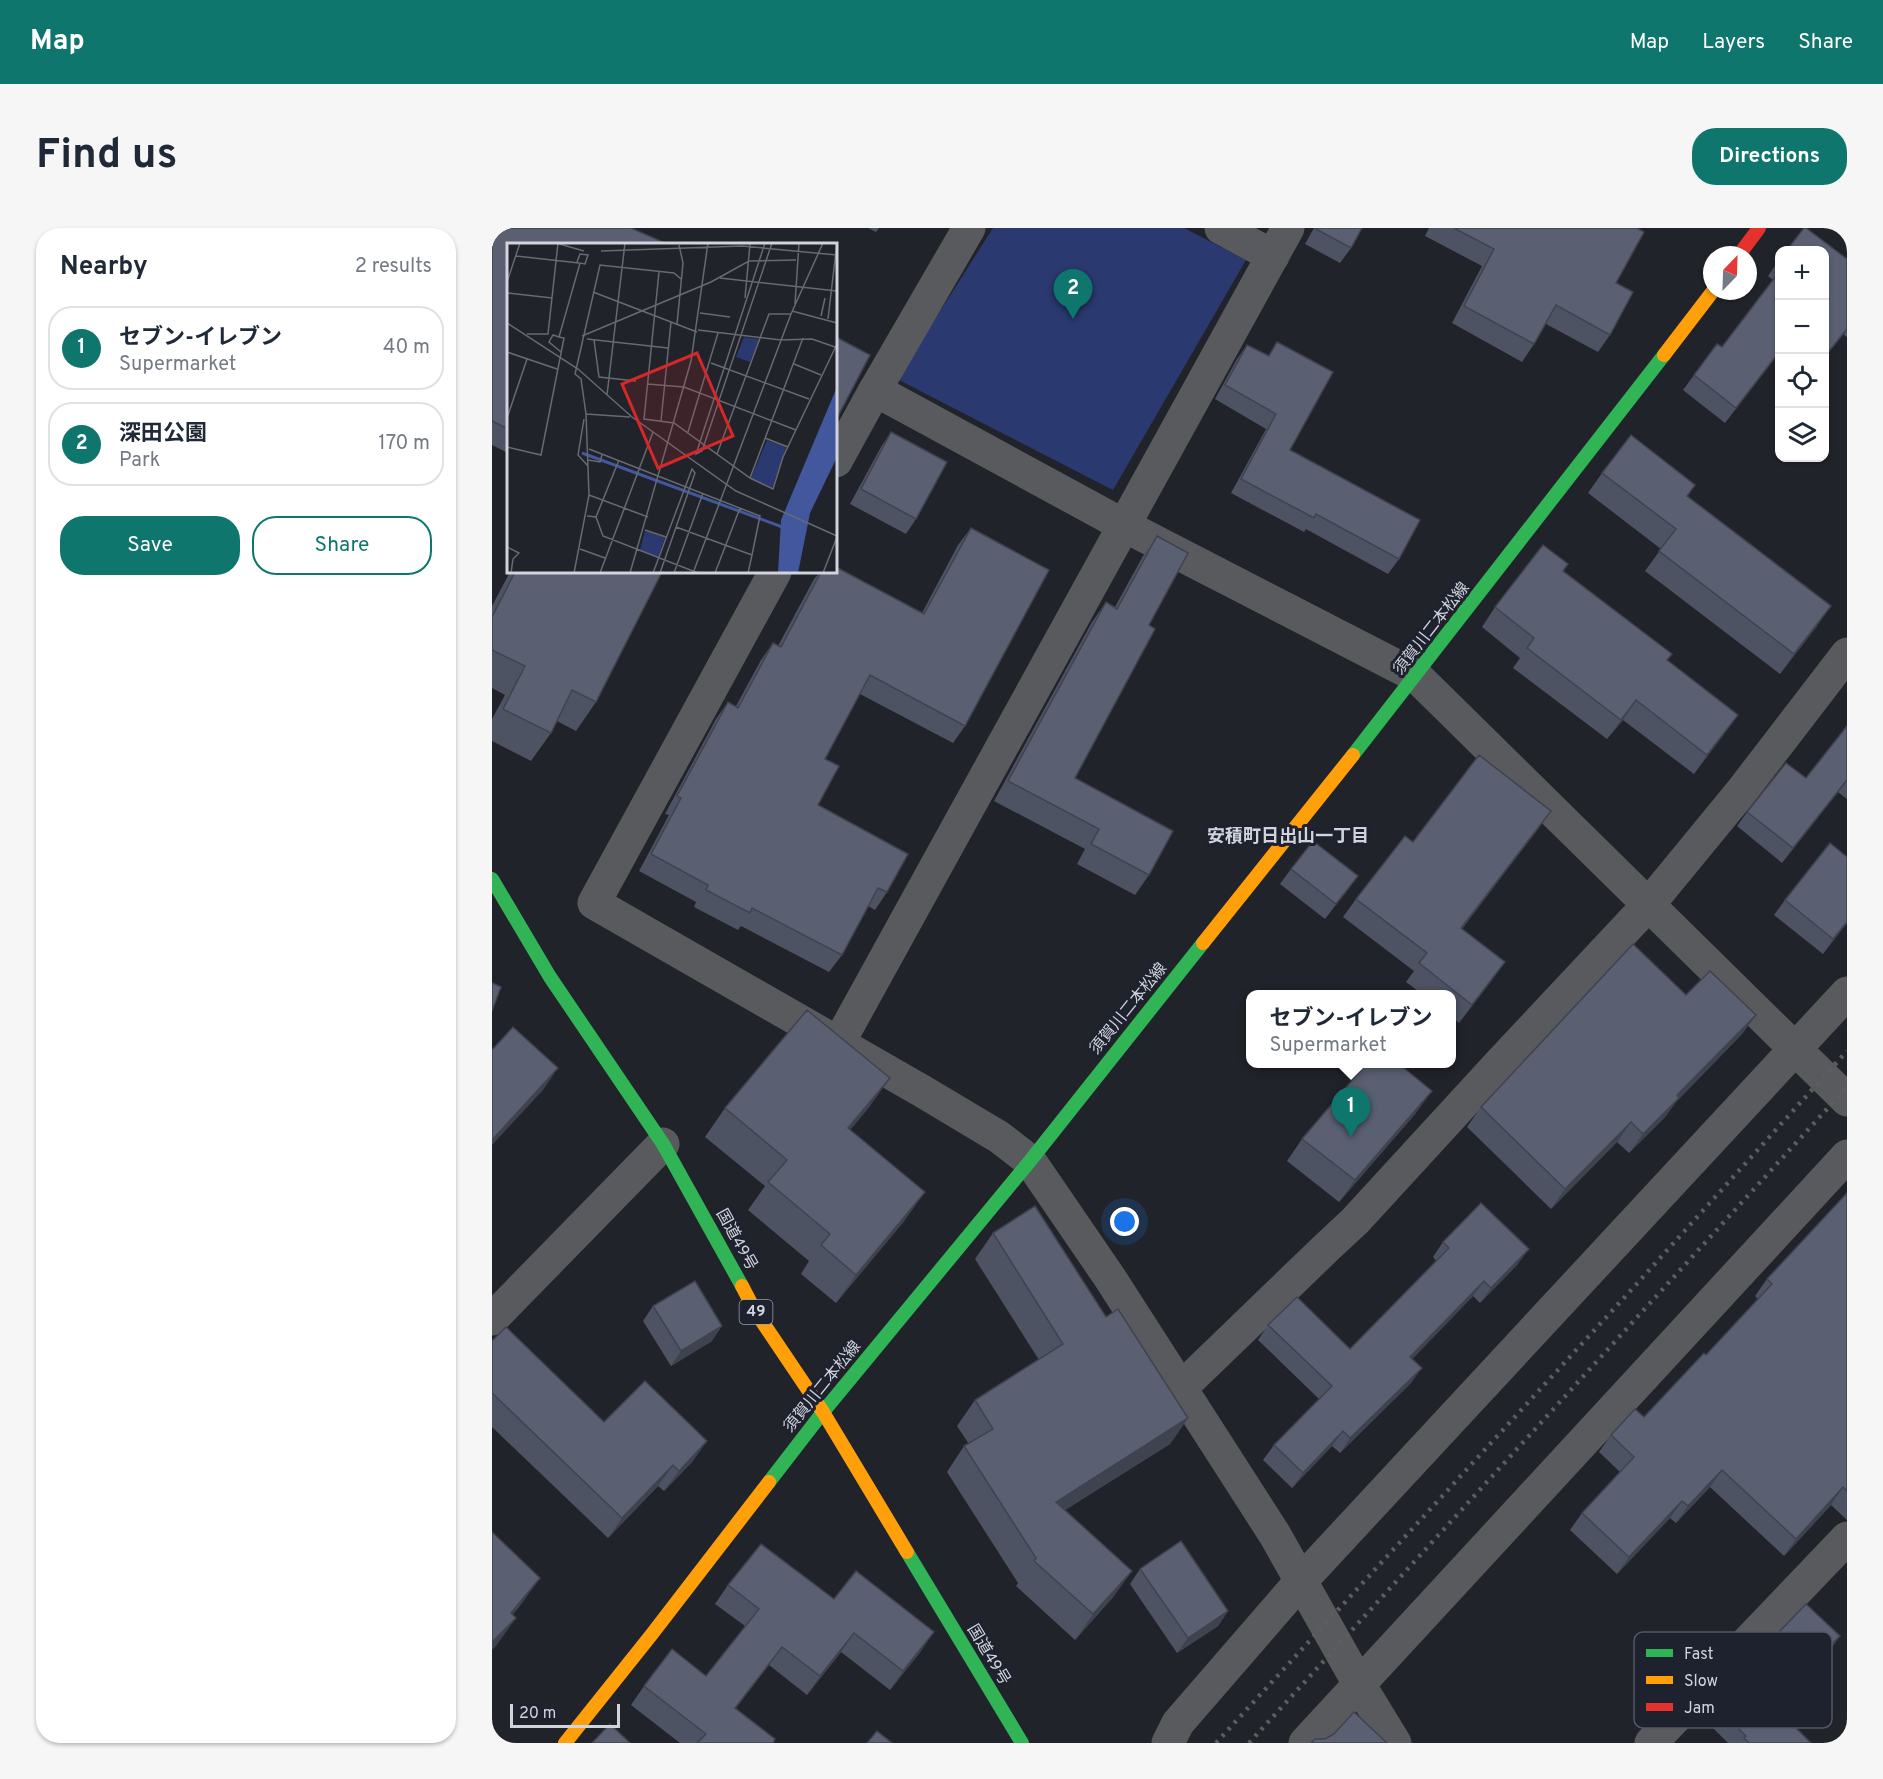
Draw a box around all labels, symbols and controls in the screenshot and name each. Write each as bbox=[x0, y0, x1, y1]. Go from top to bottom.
text: Map bbox=[30, 24, 85, 60]
text: Map bbox=[1630, 29, 1669, 56]
text: Layers bbox=[1702, 29, 1765, 56]
text: Share bbox=[1798, 29, 1853, 56]
button: Directions bbox=[1692, 128, 1847, 185]
text: Find us bbox=[36, 130, 177, 183]
inset map bbox=[507, 243, 837, 573]
north arrow bbox=[1703, 246, 1757, 300]
map controls bbox=[1775, 246, 1829, 462]
button: + bbox=[1775, 246, 1829, 300]
text: Nearby bbox=[60, 251, 148, 284]
text: 2 results bbox=[355, 254, 432, 280]
pin: 2 bbox=[1054, 270, 1092, 319]
button: − bbox=[1775, 300, 1829, 354]
text: セブン-イレブン bbox=[119, 325, 282, 352]
text: 1 bbox=[78, 335, 86, 361]
text: 40 m bbox=[383, 335, 430, 361]
text: Supermarket bbox=[119, 352, 236, 378]
button: locate bbox=[1775, 354, 1829, 408]
button: layers bbox=[1775, 408, 1829, 462]
text: 深田公園 bbox=[119, 421, 207, 448]
text: 2 bbox=[75, 431, 88, 457]
text: 170 m bbox=[378, 431, 430, 457]
text: Park bbox=[119, 448, 160, 474]
button: Save bbox=[60, 516, 240, 575]
button: Share bbox=[252, 516, 432, 575]
street label: 須賀川二本松線 bbox=[1390, 579, 1474, 679]
district label: 安積町日出山一丁目 bbox=[1207, 826, 1369, 849]
street label: 須賀川二本松線 bbox=[1086, 959, 1172, 1059]
popup bbox=[1246, 990, 1456, 1068]
text: セブン-イレブン bbox=[1269, 1006, 1433, 1033]
text: Supermarket bbox=[1269, 1033, 1387, 1059]
pin: 1 bbox=[1332, 1088, 1370, 1137]
street label: 国道49号 bbox=[711, 1206, 761, 1274]
your location bbox=[1110, 1207, 1139, 1236]
road number: 49 bbox=[740, 1300, 772, 1324]
street label: 須賀川二本松線 bbox=[780, 1337, 866, 1437]
street label: 国道49号 bbox=[962, 1621, 1014, 1689]
legend bbox=[1634, 1632, 1832, 1728]
text: Fast bbox=[1684, 1645, 1714, 1665]
text: Slow bbox=[1684, 1672, 1718, 1692]
text: Jam bbox=[1684, 1699, 1715, 1719]
scale bar bbox=[510, 1701, 620, 1728]
text: 20 m bbox=[519, 1704, 556, 1724]

